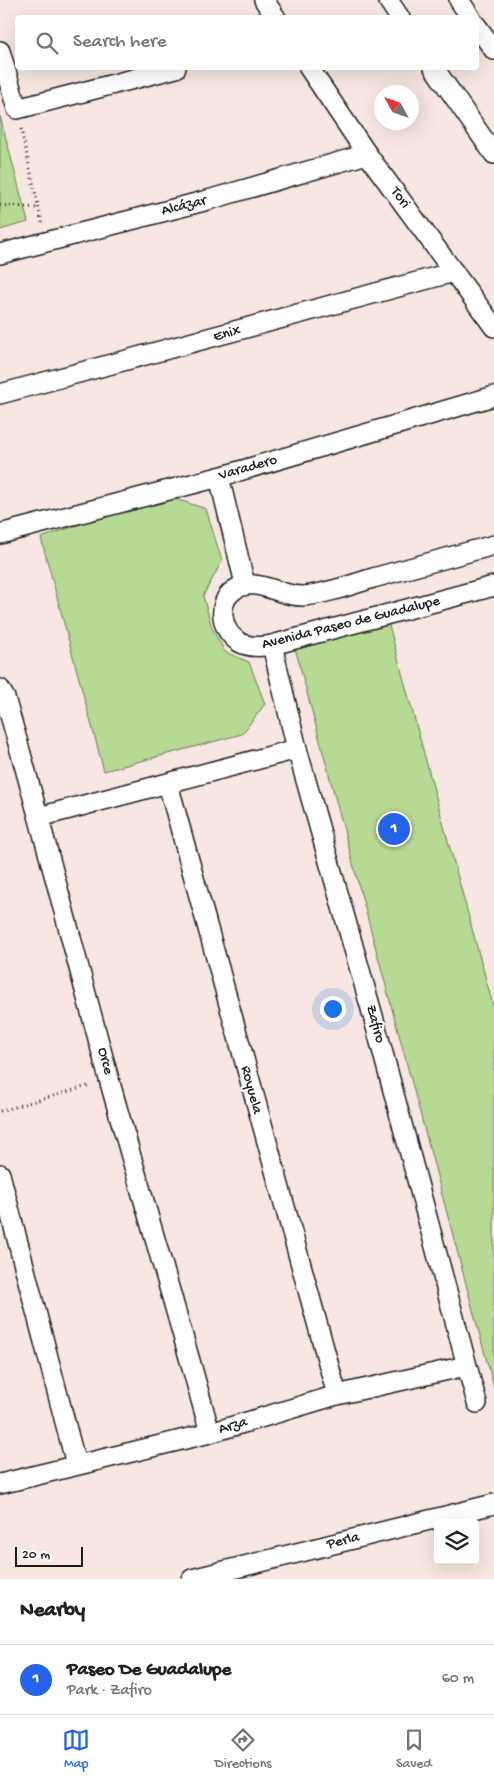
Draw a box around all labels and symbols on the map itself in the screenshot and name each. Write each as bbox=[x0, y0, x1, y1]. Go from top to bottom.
north arrow bbox=[374, 85, 419, 130]
street label: Tori bbox=[386, 183, 414, 212]
street label: Alcázar bbox=[160, 191, 210, 220]
street label: Enix bbox=[211, 322, 243, 346]
street label: Varadero bbox=[216, 451, 279, 485]
street label: Avenida Paseo de Guadalupe bbox=[260, 592, 442, 654]
pin: 1 bbox=[378, 810, 410, 848]
your location bbox=[320, 996, 346, 1022]
street label: Zafiro bbox=[361, 1003, 389, 1045]
street label: Orce bbox=[93, 1046, 117, 1077]
street label: Royuela bbox=[236, 1064, 266, 1117]
street label: Arza bbox=[216, 1413, 250, 1439]
street label: Perla bbox=[324, 1528, 362, 1554]
scale bar bbox=[15, 1544, 82, 1567]

